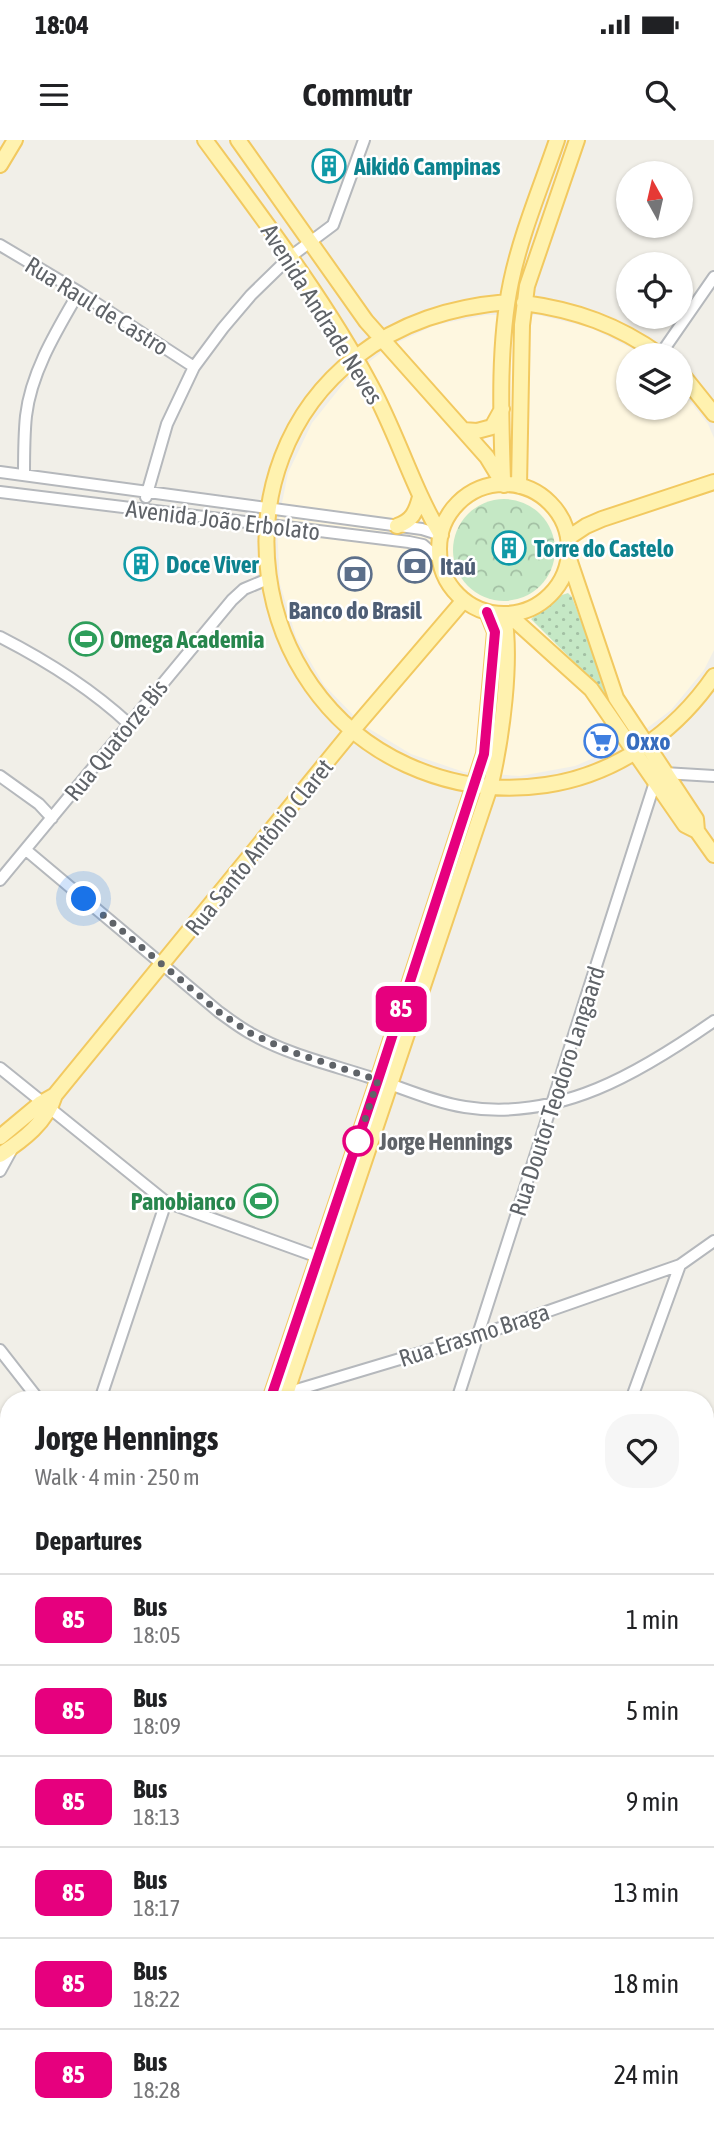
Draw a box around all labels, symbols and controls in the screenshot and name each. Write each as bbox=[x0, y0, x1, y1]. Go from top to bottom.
text: 18:04 bbox=[35, 10, 89, 40]
icon: menu bbox=[35, 76, 73, 114]
text: Commutr bbox=[302, 76, 412, 113]
icon: search bbox=[641, 76, 679, 114]
building icon: Aikidô Campinas bbox=[310, 147, 348, 185]
place label: Aikidô Campinas bbox=[353, 153, 501, 180]
north arrow bbox=[616, 161, 693, 238]
map controls bbox=[616, 161, 693, 420]
street label: Avenida Andrade Neves bbox=[256, 219, 388, 409]
street label: Rua Raul de Castro bbox=[20, 251, 174, 361]
button: locate bbox=[616, 252, 693, 329]
button: layers bbox=[616, 343, 693, 420]
street label: Avenida João Erbolato bbox=[124, 495, 322, 545]
building icon: Torre do Castelo bbox=[490, 529, 528, 567]
place label: Torre do Castelo bbox=[534, 535, 674, 562]
building icon: Doce Viver bbox=[122, 545, 160, 583]
bank icon: Itaú bbox=[396, 547, 434, 585]
place label: Doce Viver bbox=[166, 551, 260, 578]
place label: Itaú bbox=[440, 553, 476, 580]
bank icon: Banco do Brasil bbox=[336, 555, 374, 593]
place label: Banco do Brasil bbox=[288, 597, 422, 624]
sports icon: Omega Academia bbox=[67, 620, 105, 658]
place label: Omega Academia bbox=[110, 626, 265, 653]
street label: Rua Quatorze Bis bbox=[59, 674, 173, 806]
supermarket icon: Oxxo bbox=[582, 722, 620, 760]
place label: Oxxo bbox=[626, 728, 670, 755]
street label: Rua Santo Antônio Claret bbox=[180, 754, 338, 940]
your location bbox=[66, 881, 101, 916]
street label: Rua Doutor Teodoro Langaard bbox=[504, 963, 610, 1219]
line badge: 85 bbox=[370, 986, 432, 1032]
text: 85 bbox=[390, 995, 412, 1022]
marker: Jorge Hennings bbox=[343, 1126, 373, 1156]
place label: Jorge Hennings bbox=[378, 1128, 513, 1155]
sports icon: Panobianco bbox=[242, 1182, 280, 1220]
place label: Panobianco bbox=[131, 1188, 236, 1215]
street label: Rua Erasmo Braga bbox=[395, 1298, 553, 1372]
button: heart bbox=[605, 1414, 679, 1488]
text: Jorge Hennings bbox=[35, 1419, 218, 1457]
text: Walk · 4 min · 250 m bbox=[35, 1464, 199, 1490]
text: Departures bbox=[35, 1526, 142, 1556]
text: Bus bbox=[133, 1592, 167, 1622]
text: 1 min bbox=[626, 1605, 679, 1635]
text: 85 bbox=[62, 1606, 85, 1633]
text: 18:05 bbox=[133, 1622, 181, 1648]
text: Bus bbox=[133, 1683, 167, 1713]
text: 5 min bbox=[626, 1696, 679, 1726]
text: 85 bbox=[62, 1697, 85, 1724]
text: 18:09 bbox=[133, 1713, 181, 1739]
text: Bus bbox=[133, 1774, 167, 1804]
text: 9 min bbox=[626, 1787, 679, 1817]
text: 85 bbox=[62, 1788, 85, 1815]
text: 18:13 bbox=[133, 1804, 180, 1830]
text: Bus bbox=[133, 1865, 167, 1895]
text: 13 min bbox=[614, 1878, 679, 1908]
text: 85 bbox=[62, 1879, 85, 1906]
text: 18:17 bbox=[133, 1895, 180, 1921]
text: Bus bbox=[133, 1956, 167, 1986]
text: 18 min bbox=[614, 1969, 679, 1999]
text: 85 bbox=[62, 1970, 85, 1997]
text: 18:22 bbox=[133, 1986, 180, 2012]
text: Bus bbox=[133, 2047, 167, 2077]
text: 24 min bbox=[614, 2060, 679, 2090]
text: 85 bbox=[62, 2061, 85, 2088]
text: 18:28 bbox=[133, 2077, 180, 2103]

